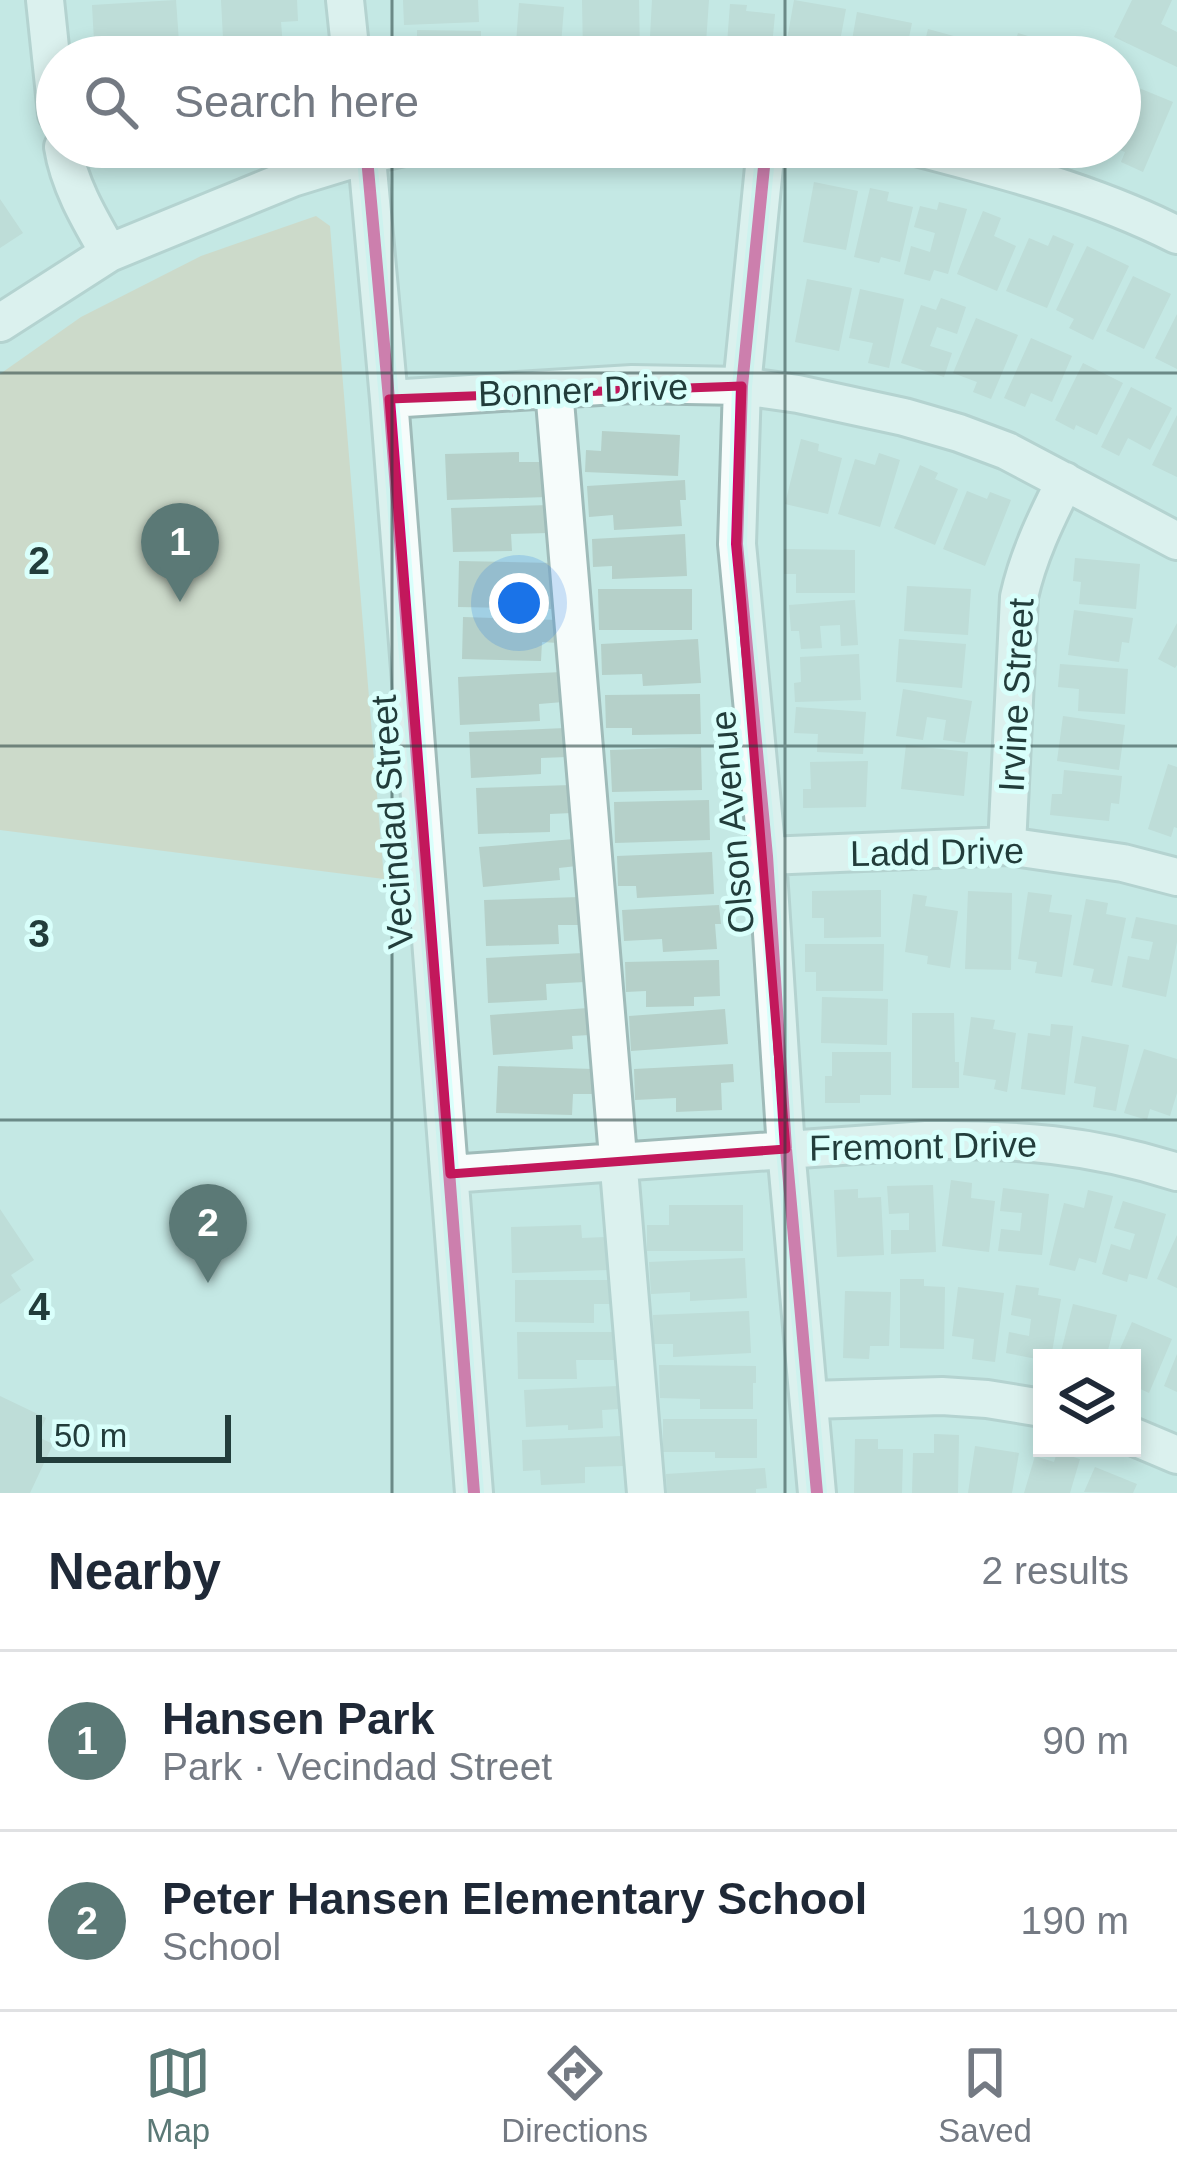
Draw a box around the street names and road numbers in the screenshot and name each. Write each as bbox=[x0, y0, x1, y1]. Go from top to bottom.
street label: Bonner Drive bbox=[477, 366, 689, 414]
street label: Irvine Street bbox=[990, 597, 1042, 793]
street label: Vecindad Street bbox=[363, 694, 421, 950]
street label: Olson Avenue bbox=[702, 709, 762, 935]
street label: Ladd Drive bbox=[850, 830, 1024, 874]
street label: Fremont Drive bbox=[809, 1124, 1037, 1168]

